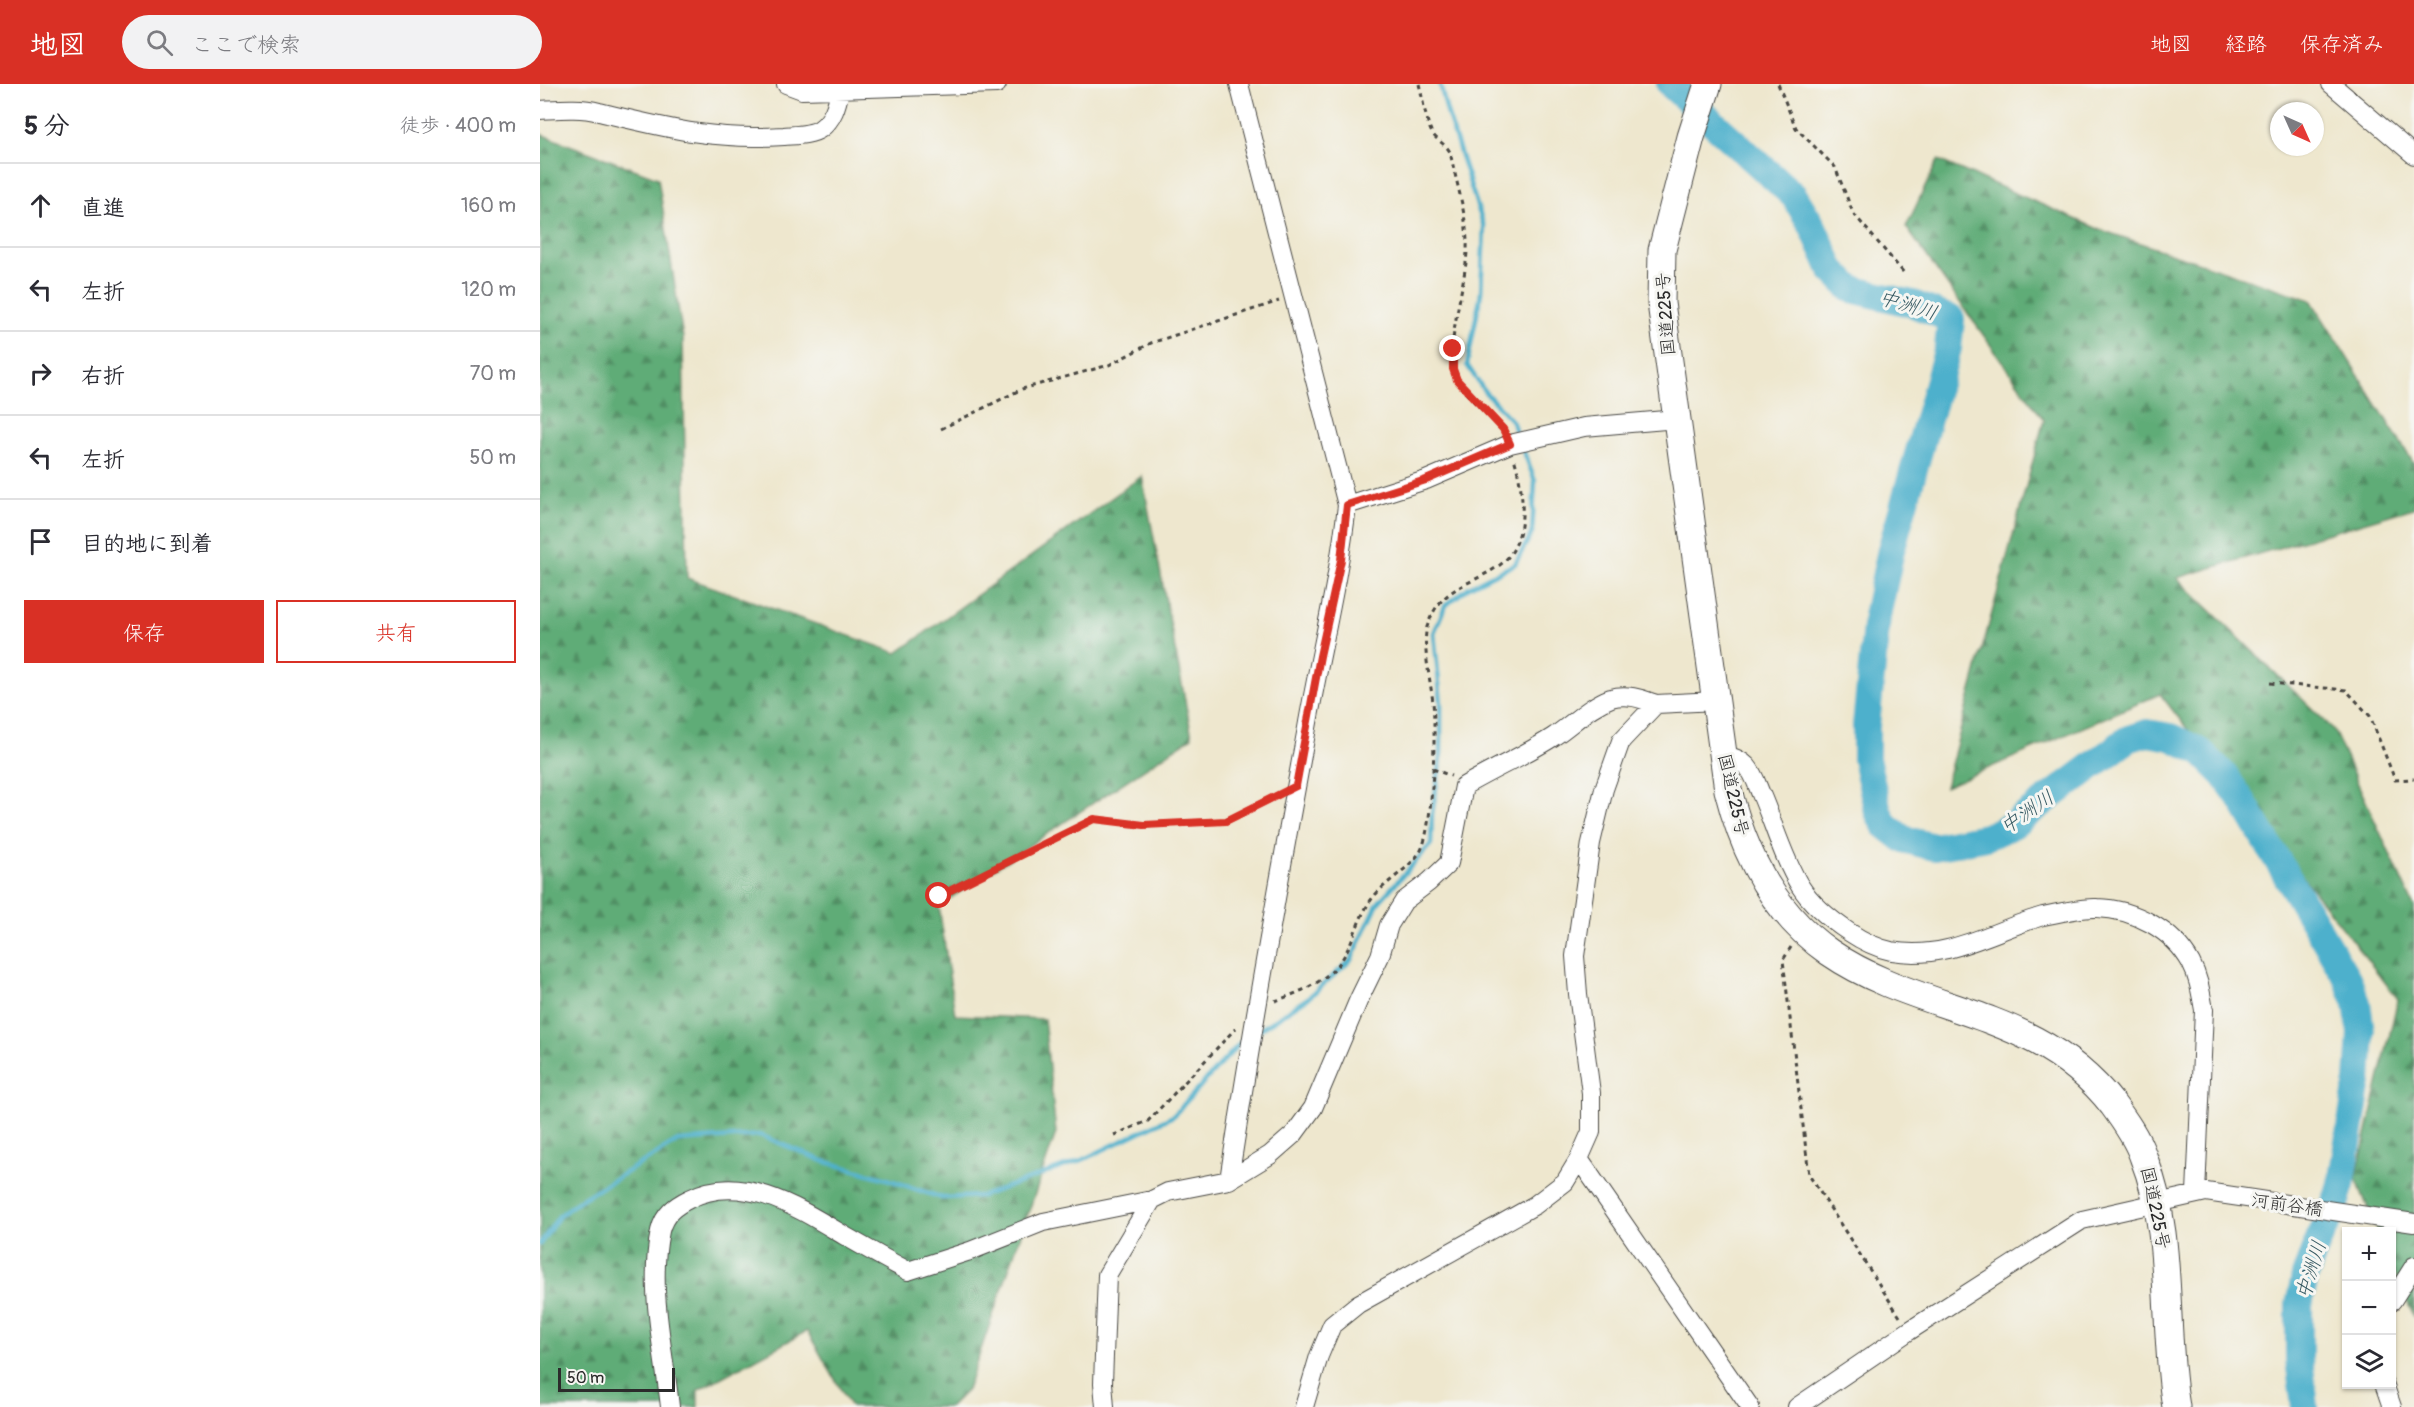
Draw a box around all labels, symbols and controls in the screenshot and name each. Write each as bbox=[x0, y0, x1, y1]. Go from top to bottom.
search box bbox=[122, 15, 542, 69]
icon: search bbox=[143, 26, 176, 59]
text: 地図 bbox=[30, 28, 86, 63]
text: ここで検索 bbox=[191, 31, 301, 59]
text: 地図 bbox=[2150, 31, 2192, 58]
text: 経路 bbox=[2225, 31, 2267, 58]
text: 保存済み bbox=[2300, 31, 2384, 58]
north arrow bbox=[2270, 102, 2324, 156]
text: 5 分 bbox=[24, 110, 70, 142]
text: 徒歩 · 400 m bbox=[400, 113, 516, 138]
icon: ahead bbox=[24, 189, 57, 222]
text: 160 m bbox=[461, 193, 516, 218]
text: 直進 bbox=[81, 194, 125, 222]
street label: 国道225号 bbox=[1652, 271, 1680, 357]
icon: left bbox=[24, 273, 57, 306]
text: 120 m bbox=[461, 277, 516, 302]
text: 左折 bbox=[81, 278, 125, 306]
water label: 中洲川 bbox=[1876, 284, 1940, 326]
route end bbox=[1439, 335, 1465, 361]
icon: right bbox=[24, 357, 57, 390]
text: 70 m bbox=[470, 361, 516, 386]
text: 右折 bbox=[81, 362, 125, 390]
icon: left bbox=[24, 441, 57, 474]
text: 50 m bbox=[469, 445, 516, 470]
text: 左折 bbox=[81, 446, 125, 474]
icon: arrive bbox=[24, 525, 57, 558]
text: 目的地に到着 bbox=[81, 530, 213, 558]
button: 保存 bbox=[24, 600, 264, 663]
button: 共有 bbox=[276, 600, 516, 663]
street label: 国道225号 bbox=[1712, 752, 1754, 838]
water label: 中洲川 bbox=[1995, 785, 2059, 839]
route start bbox=[925, 882, 951, 908]
street label: 国道225号 bbox=[2135, 1165, 2175, 1251]
street label: 河前谷橋 bbox=[2250, 1189, 2324, 1221]
map controls bbox=[2342, 1227, 2396, 1389]
button: + bbox=[2342, 1227, 2396, 1281]
water label: 中洲川 bbox=[2290, 1238, 2332, 1302]
button: − bbox=[2342, 1281, 2396, 1335]
button: layers bbox=[2342, 1335, 2396, 1389]
scale bar bbox=[558, 1365, 675, 1392]
text: 50 m bbox=[567, 1368, 604, 1388]

